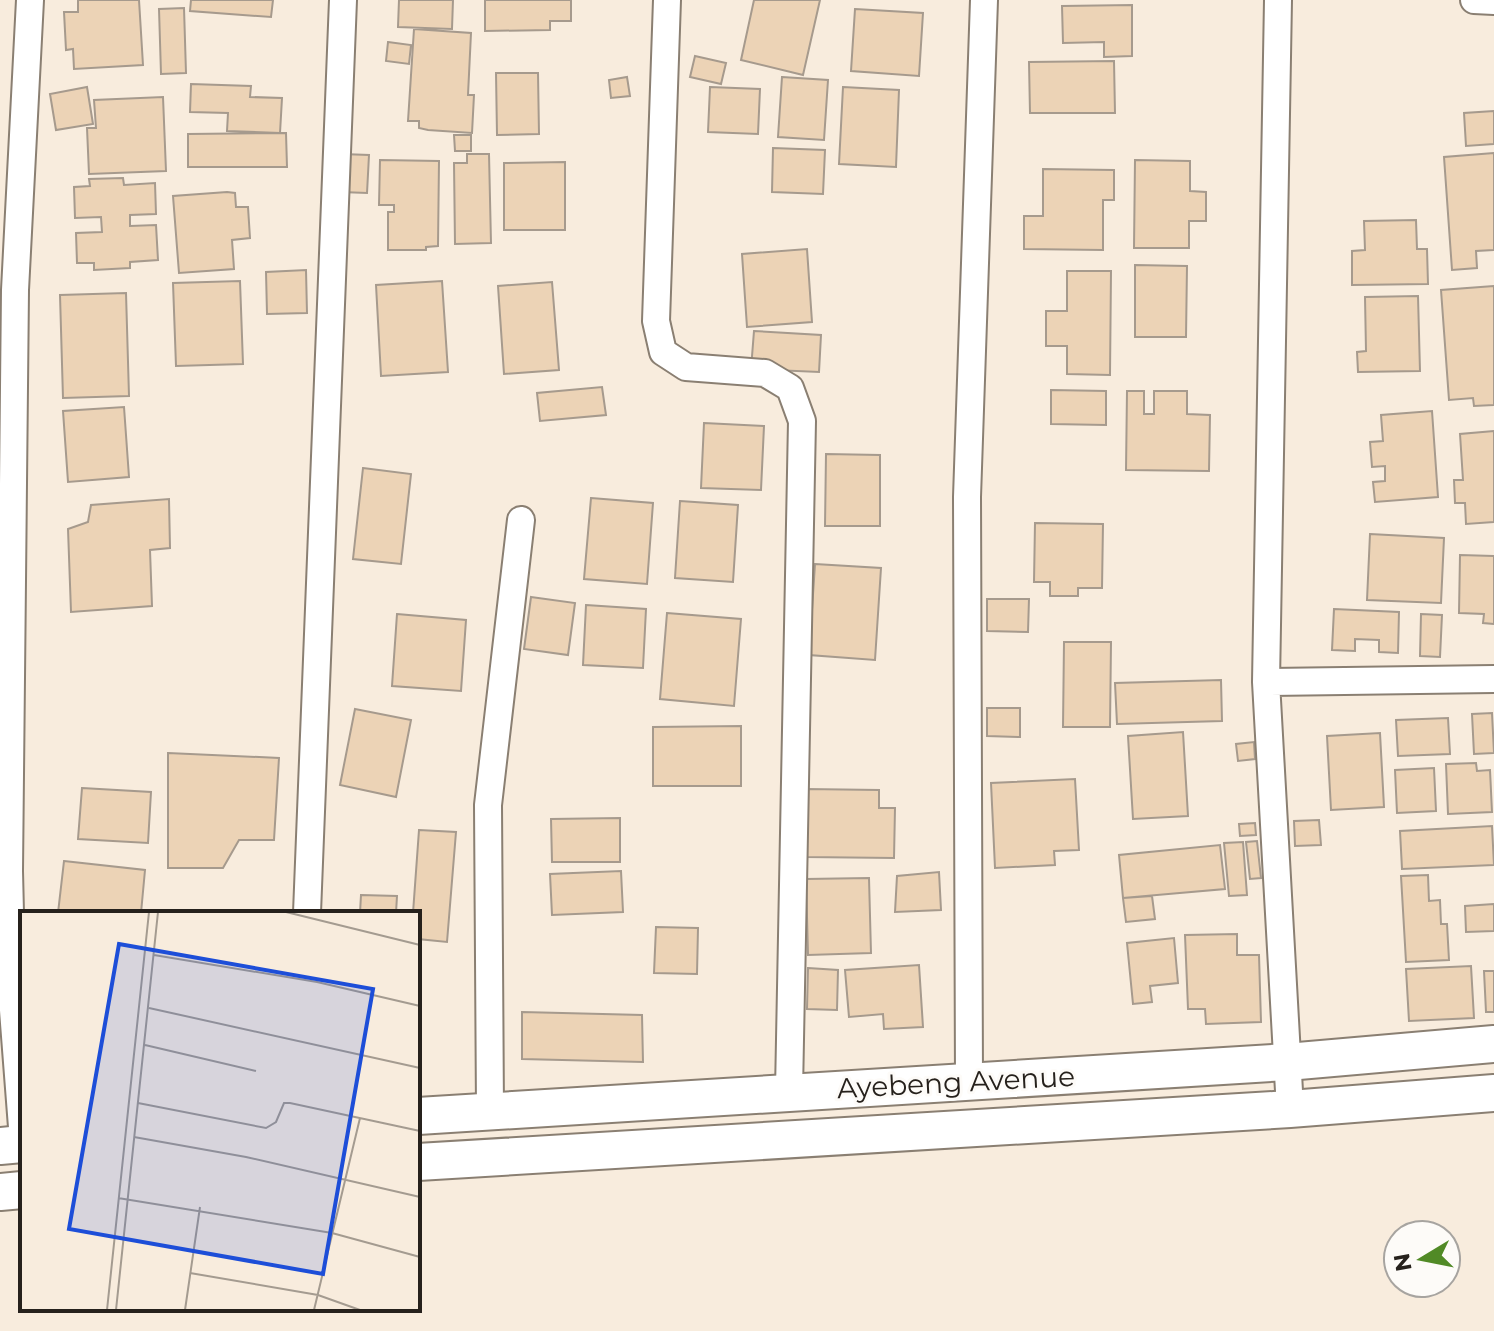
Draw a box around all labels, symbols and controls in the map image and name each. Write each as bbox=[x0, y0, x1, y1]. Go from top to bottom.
inset map bbox=[20, 911, 420, 1311]
street label: Ayebeng Avenue bbox=[836, 1059, 1076, 1105]
north arrow bbox=[1382, 1219, 1462, 1299]
text: N bbox=[1388, 1251, 1418, 1273]

